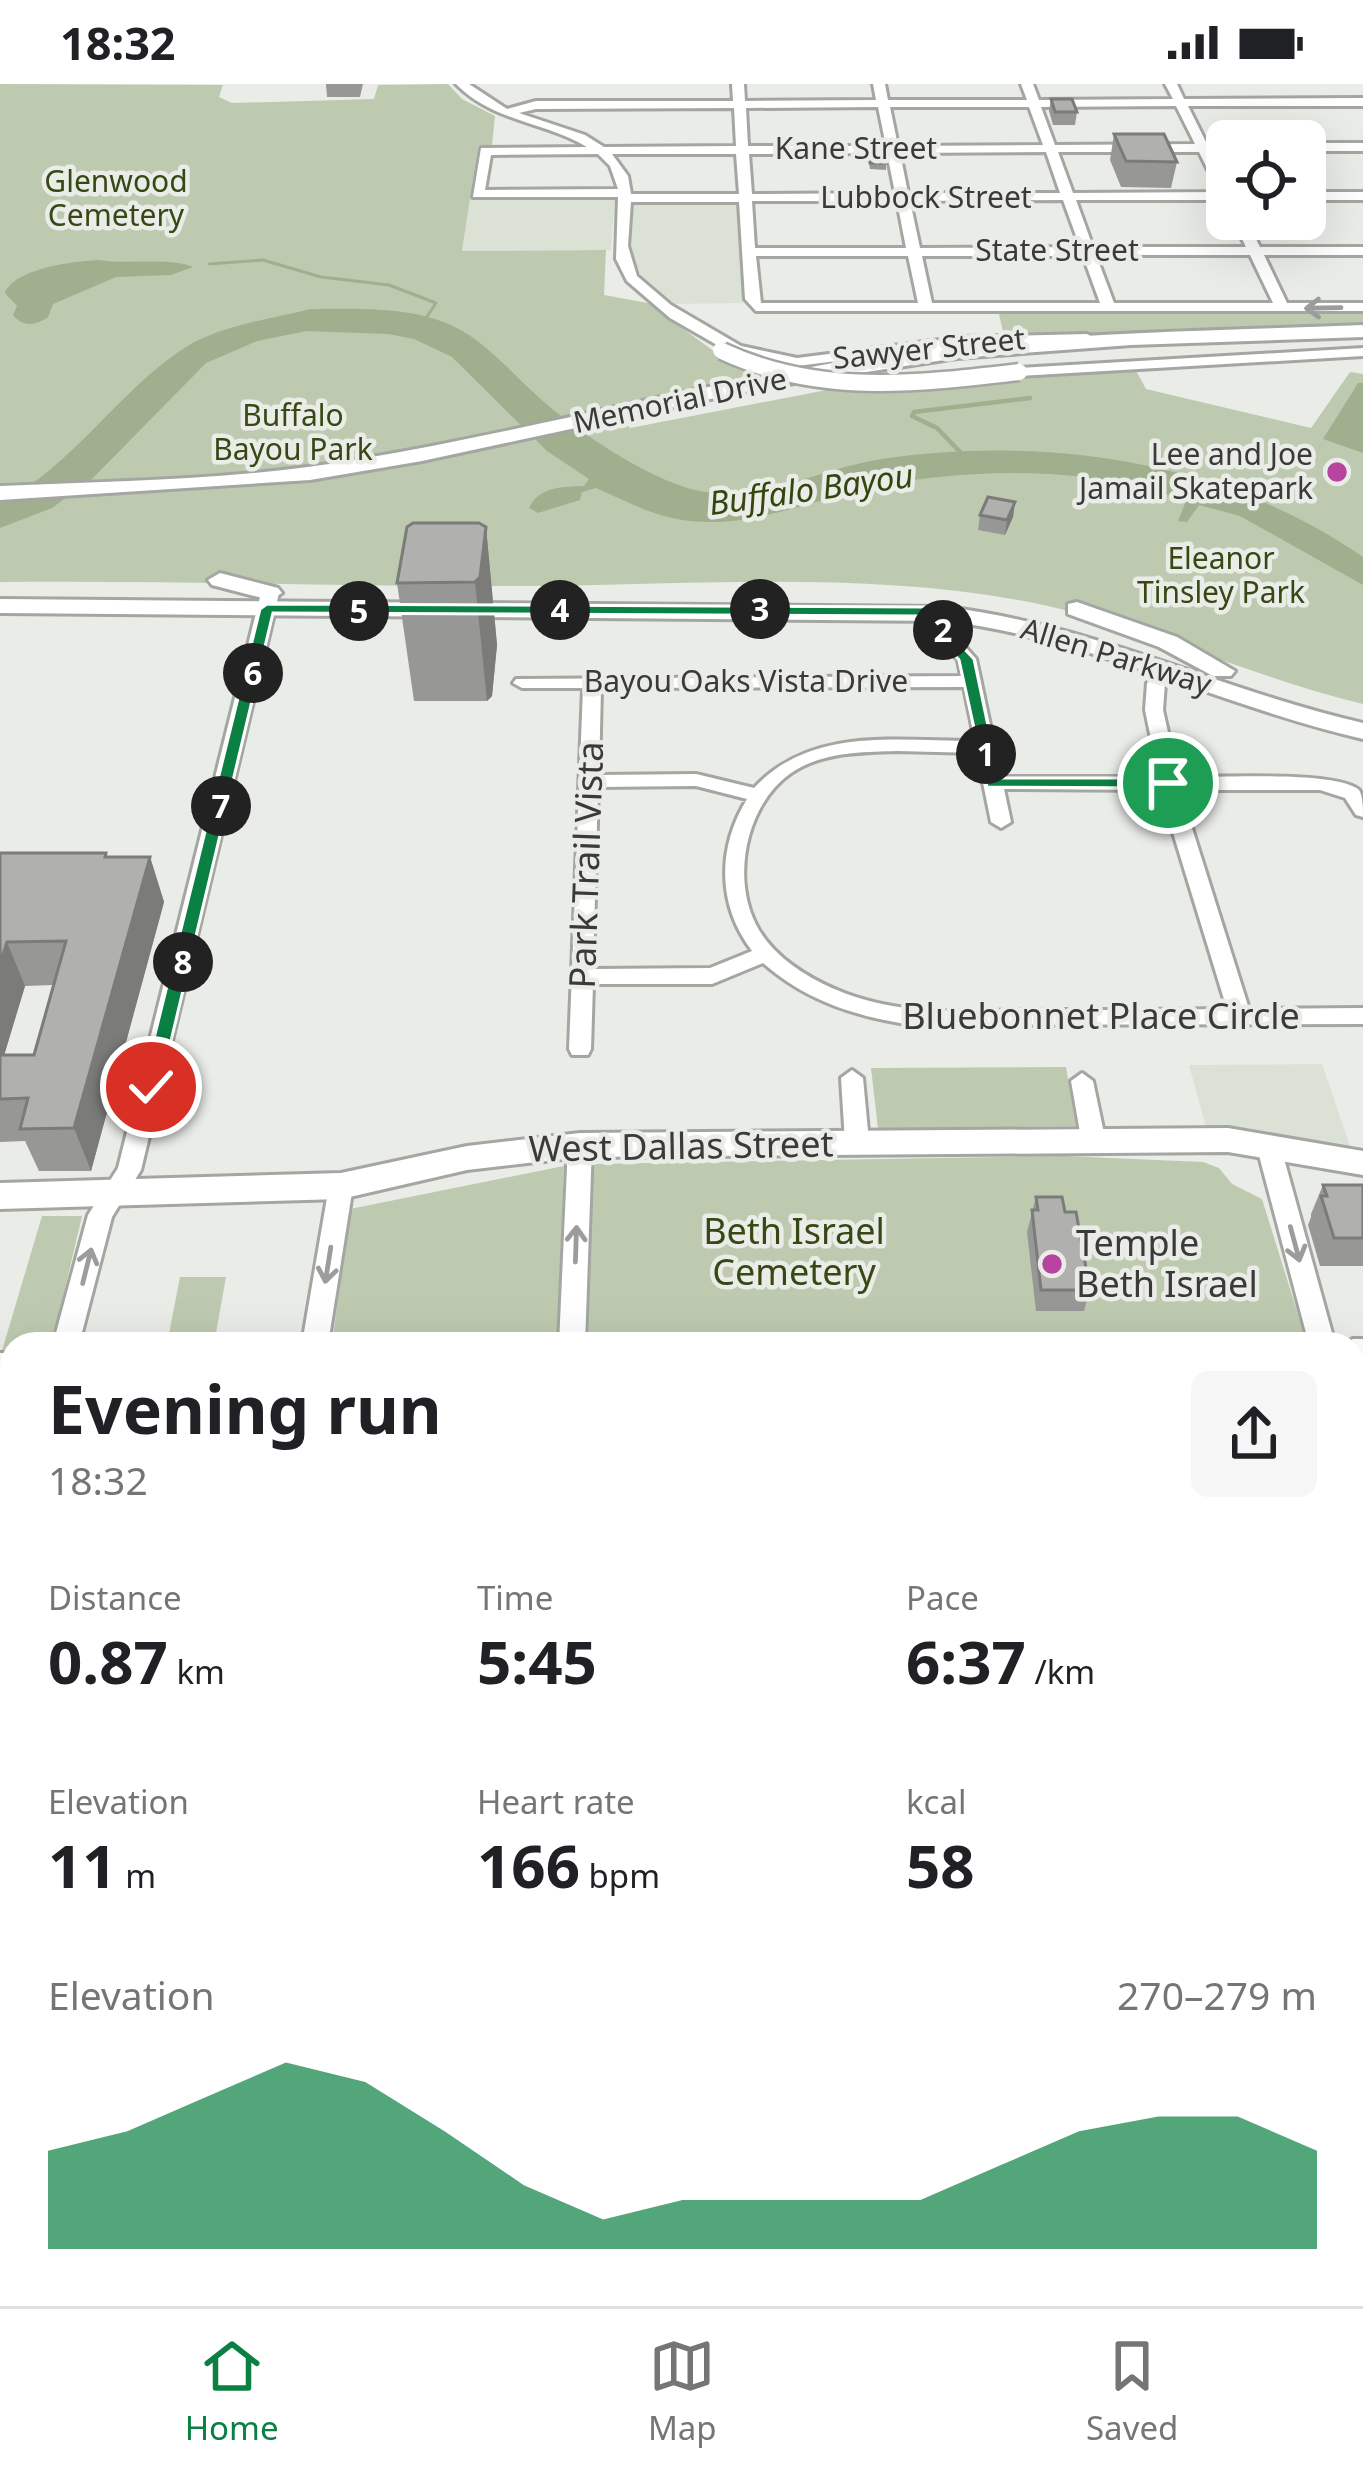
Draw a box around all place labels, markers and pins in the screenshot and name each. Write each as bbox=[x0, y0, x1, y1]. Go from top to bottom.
place label: Lee and Joe Jamail Skatepark bbox=[1076, 433, 1313, 508]
marker: Lee and Joe Jamail Skatepark bbox=[1324, 459, 1350, 485]
pin: 3 bbox=[730, 579, 790, 639]
pin: 4 bbox=[530, 580, 590, 640]
pin: 5 bbox=[329, 581, 389, 641]
pin: 2 bbox=[913, 600, 973, 660]
pin: 6 bbox=[223, 643, 283, 703]
pin: 1 bbox=[956, 724, 1016, 784]
pin bbox=[1117, 732, 1219, 834]
pin: 7 bbox=[191, 776, 251, 836]
pin: 8 bbox=[153, 932, 213, 992]
pin bbox=[100, 1036, 202, 1138]
place label: Temple Beth Israel bbox=[1076, 1218, 1258, 1308]
marker: Temple Beth Israel bbox=[1039, 1251, 1065, 1277]

